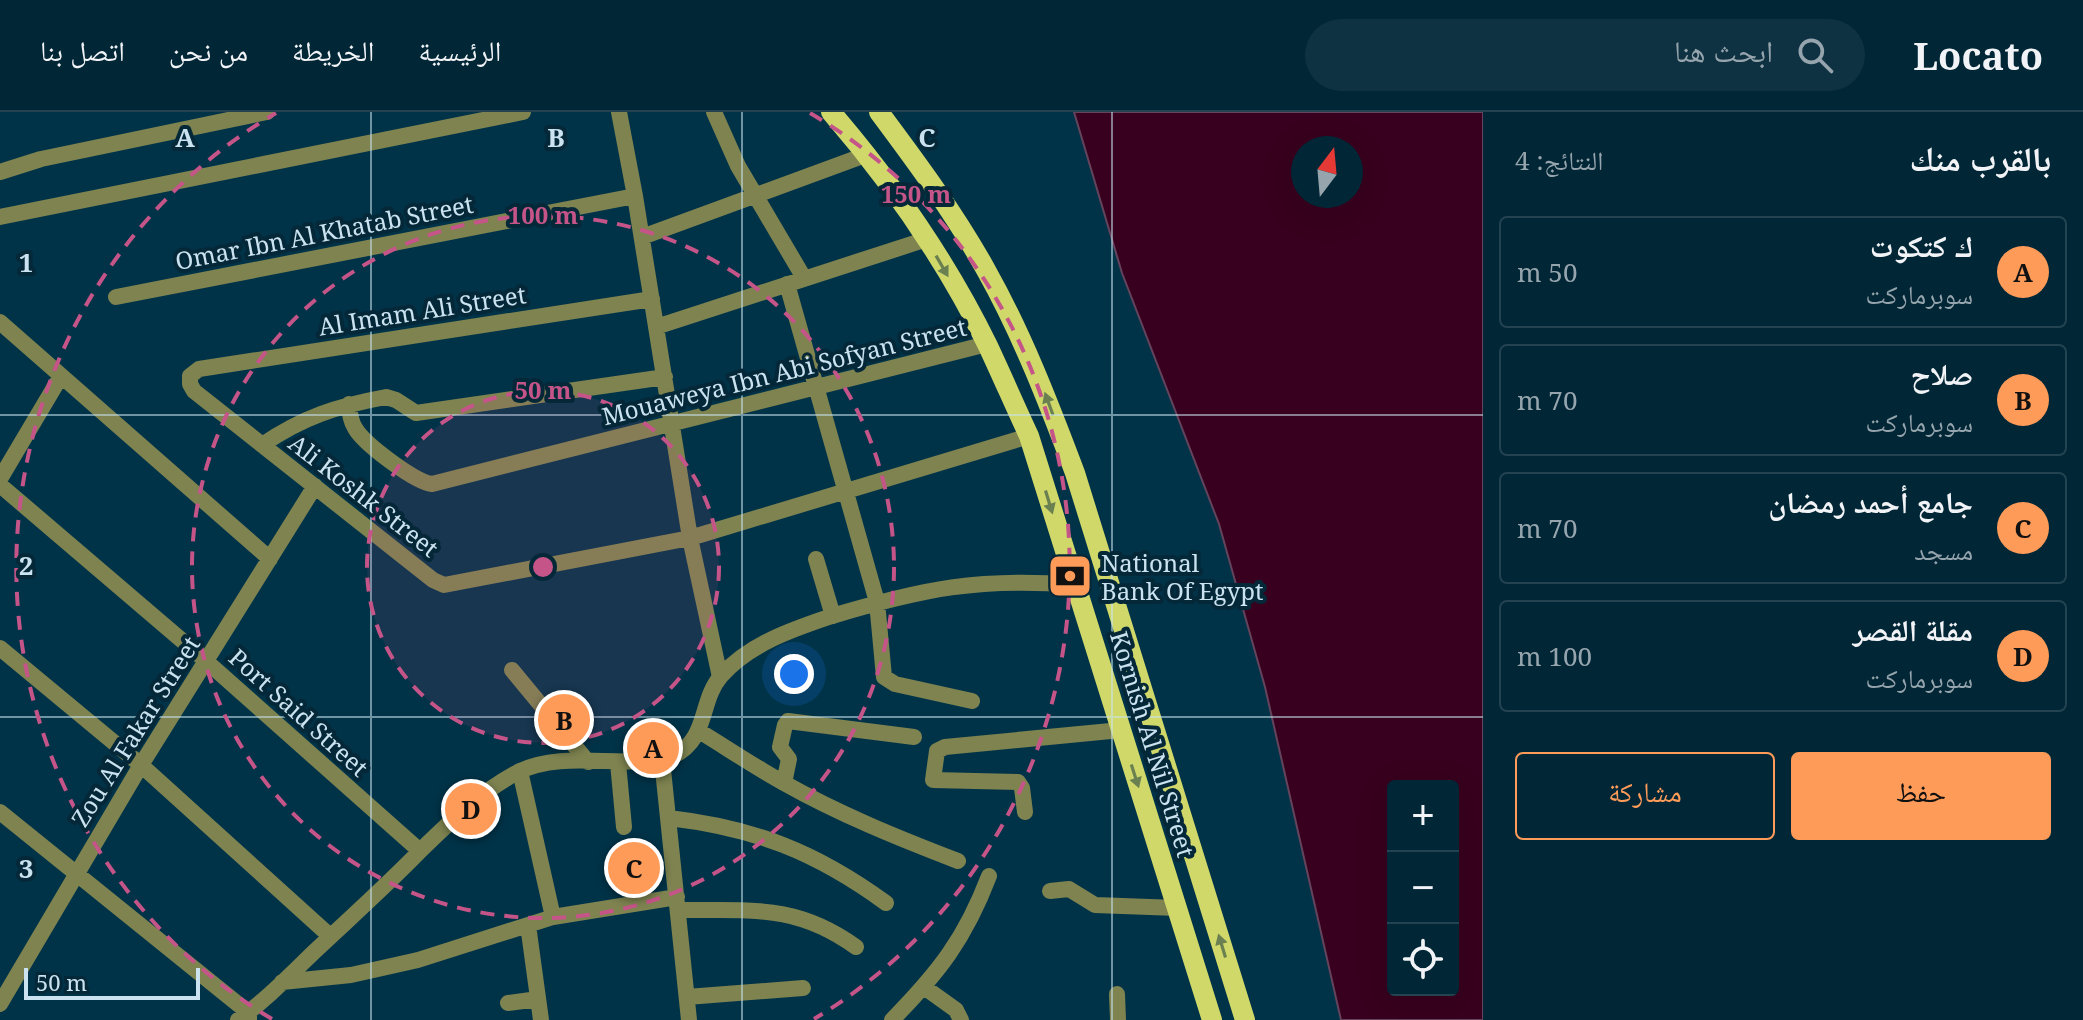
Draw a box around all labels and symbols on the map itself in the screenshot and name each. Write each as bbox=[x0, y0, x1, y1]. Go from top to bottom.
text: A bbox=[175, 119, 195, 155]
text: B bbox=[547, 119, 565, 155]
text: C bbox=[918, 119, 936, 155]
north arrow bbox=[1291, 136, 1363, 208]
text: 150 m bbox=[881, 177, 952, 210]
street label: Omar Ibn Al Khatab Street bbox=[172, 187, 476, 277]
text: 100 m bbox=[508, 198, 579, 231]
text: 1 bbox=[19, 244, 33, 280]
one-way arrow bbox=[935, 254, 949, 277]
street label: Al Imam Ali Street bbox=[316, 277, 528, 343]
street label: Mouaweya Ibn Abi Sofyan Street bbox=[598, 310, 970, 432]
text: 50 m bbox=[514, 373, 572, 406]
one-way arrow bbox=[1042, 392, 1055, 416]
street label: Ali Koshk Street bbox=[282, 426, 446, 564]
one-way arrow bbox=[1043, 490, 1056, 514]
place label: National Bank Of Egypt bbox=[1101, 546, 1263, 607]
text: 2 bbox=[19, 547, 33, 583]
bank icon: National Bank Of Egypt bbox=[1046, 552, 1094, 600]
centre of rings bbox=[529, 553, 557, 581]
street label: Kornish Al Nil Street bbox=[1103, 627, 1203, 861]
street label: Zou Al Fakar Street bbox=[63, 629, 207, 833]
street label: Port Said Street bbox=[222, 641, 376, 783]
your location bbox=[774, 654, 814, 694]
pin: B bbox=[538, 690, 590, 750]
pin: A bbox=[627, 718, 679, 778]
one-way arrow bbox=[1130, 765, 1142, 789]
pin: D bbox=[445, 779, 497, 839]
pin: C bbox=[608, 838, 660, 898]
text: 3 bbox=[19, 850, 33, 886]
one-way arrow bbox=[1215, 933, 1228, 957]
scale bar bbox=[24, 964, 200, 1000]

